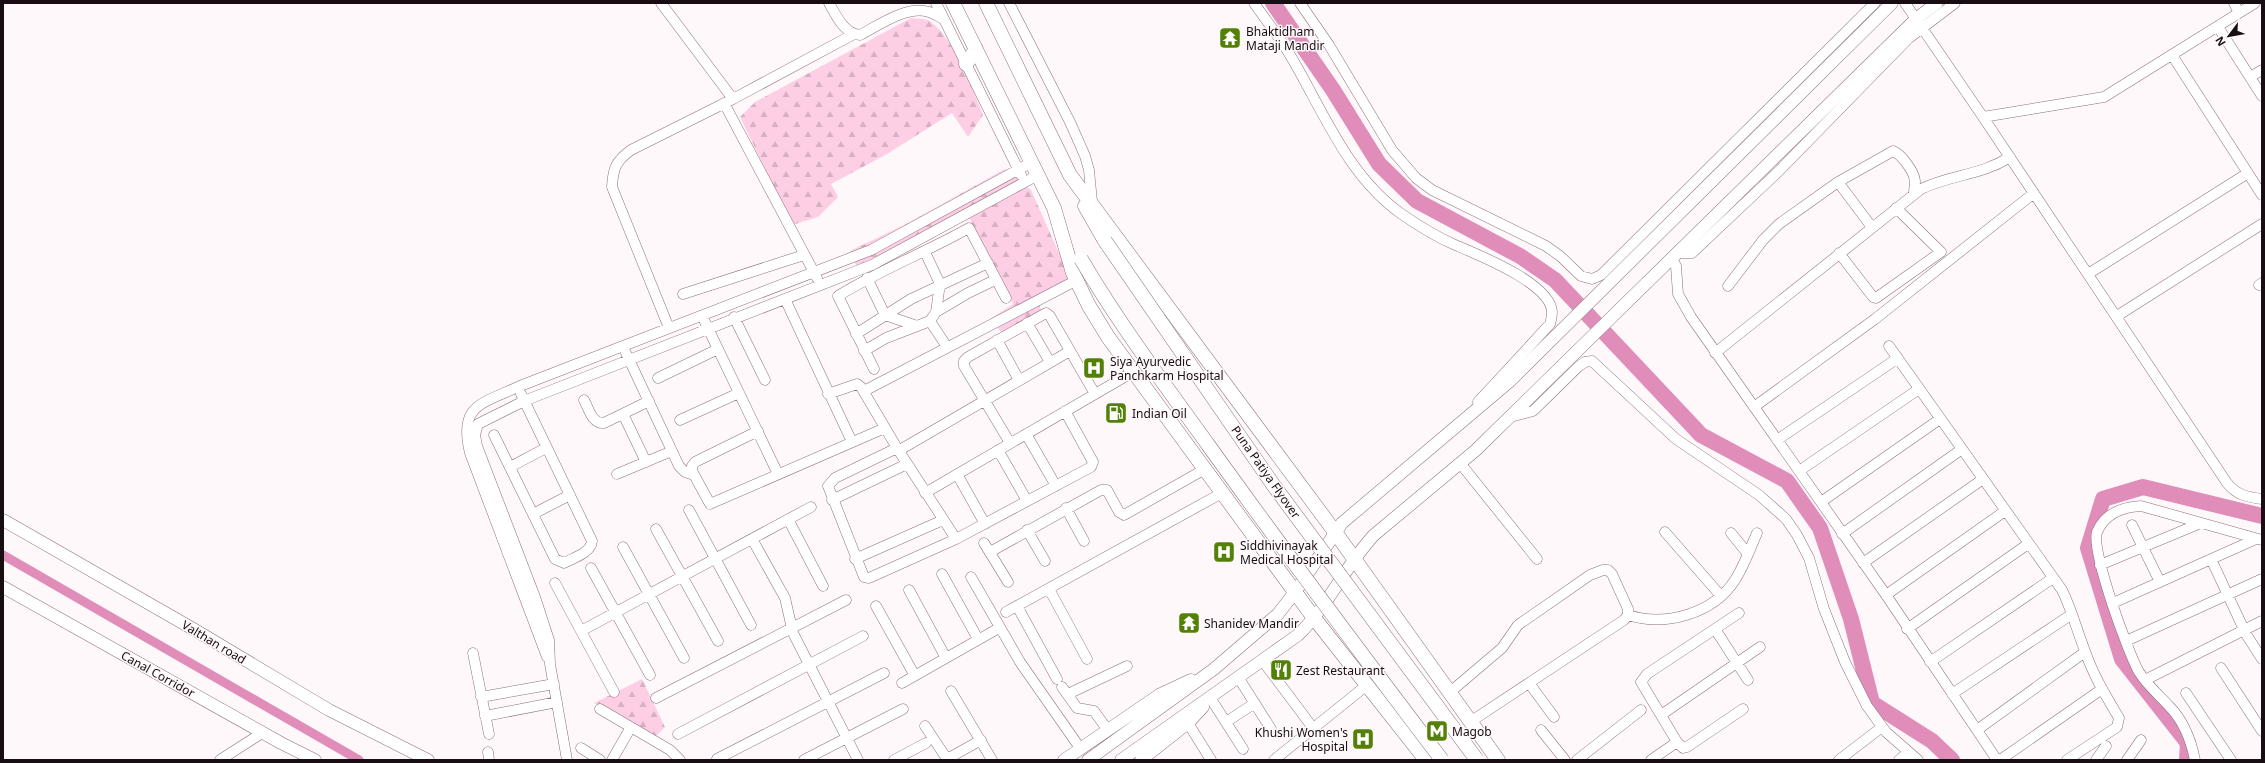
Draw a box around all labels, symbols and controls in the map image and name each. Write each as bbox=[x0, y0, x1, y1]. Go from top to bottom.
north arrow bbox=[2209, 16, 2249, 56]
place label: Bhaktidham Mataji Mandir bbox=[1246, 23, 1325, 54]
temple icon: Bhaktidham Mataji Mandir bbox=[1217, 25, 1243, 51]
text: N bbox=[2211, 34, 2229, 49]
place label: Siya Ayurvedic Panchkarm Hospital bbox=[1110, 353, 1224, 384]
hospital icon: Siya Ayurvedic Panchkarm Hospital bbox=[1081, 355, 1107, 381]
fuel station icon: Indian Oil bbox=[1103, 400, 1129, 426]
place label: Indian Oil bbox=[1132, 405, 1187, 422]
street label: Puna Patiya Flyover bbox=[1228, 422, 1304, 522]
place label: Siddhivinayak Medical Hospital bbox=[1240, 537, 1333, 568]
hospital icon: Siddhivinayak Medical Hospital bbox=[1211, 539, 1237, 565]
temple icon: Shanidev Mandir bbox=[1176, 610, 1202, 636]
place label: Shanidev Mandir bbox=[1204, 615, 1299, 632]
street label: Valthan road bbox=[179, 616, 249, 668]
street label: Canal Corridor bbox=[118, 647, 198, 701]
restaurant icon: Zest Restaurant bbox=[1268, 657, 1294, 683]
place label: Zest Restaurant bbox=[1296, 662, 1385, 679]
metro station icon: Magob bbox=[1424, 718, 1450, 744]
place label: Magob bbox=[1452, 723, 1492, 740]
place label: Khushi Women's Hospital bbox=[1255, 724, 1348, 755]
hospital icon: Khushi Women's Hospital bbox=[1350, 726, 1376, 752]

